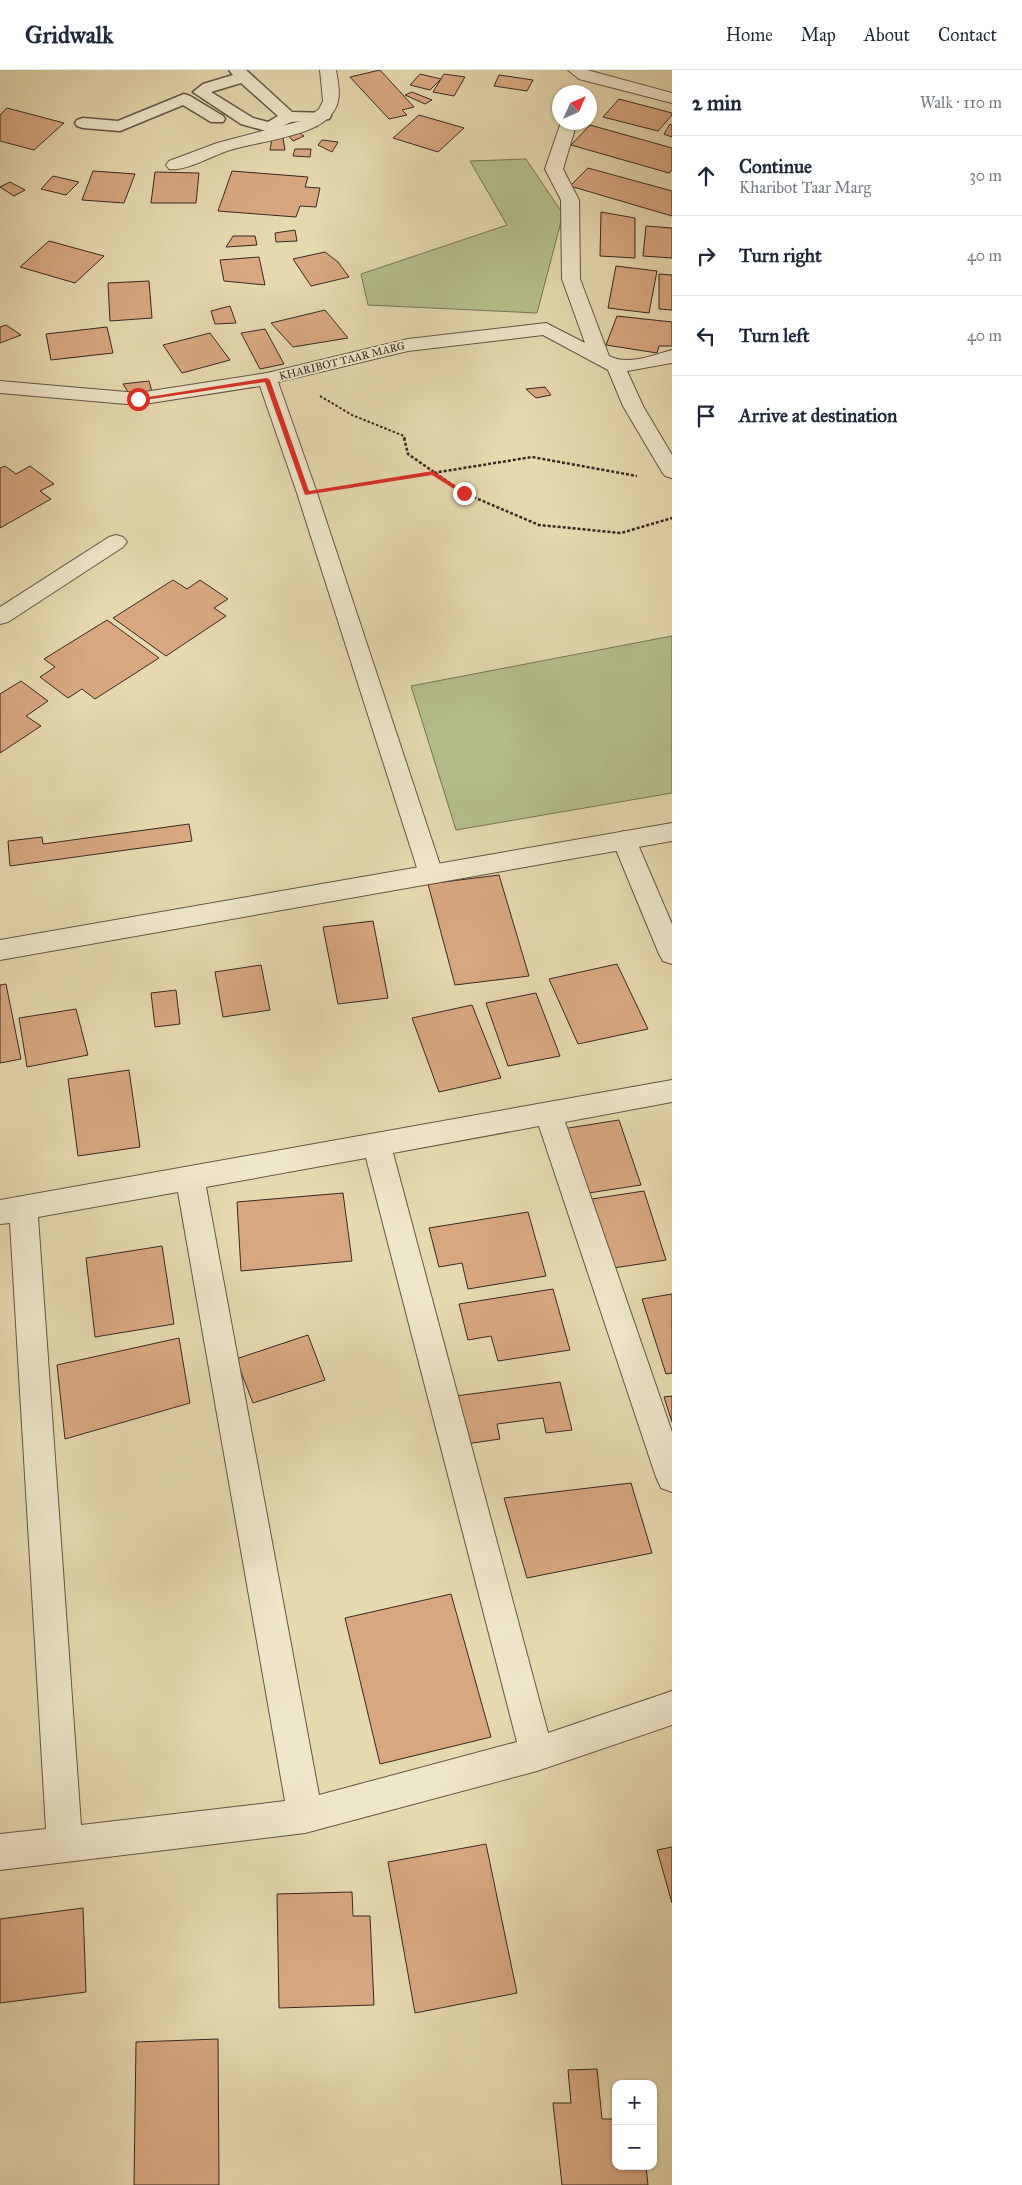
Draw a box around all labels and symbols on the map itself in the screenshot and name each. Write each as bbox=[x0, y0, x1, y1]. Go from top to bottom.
north arrow bbox=[552, 85, 597, 130]
street label: KHARIBOT TAAR MARG bbox=[278, 339, 406, 383]
route start bbox=[127, 388, 150, 411]
route end bbox=[453, 482, 476, 505]

